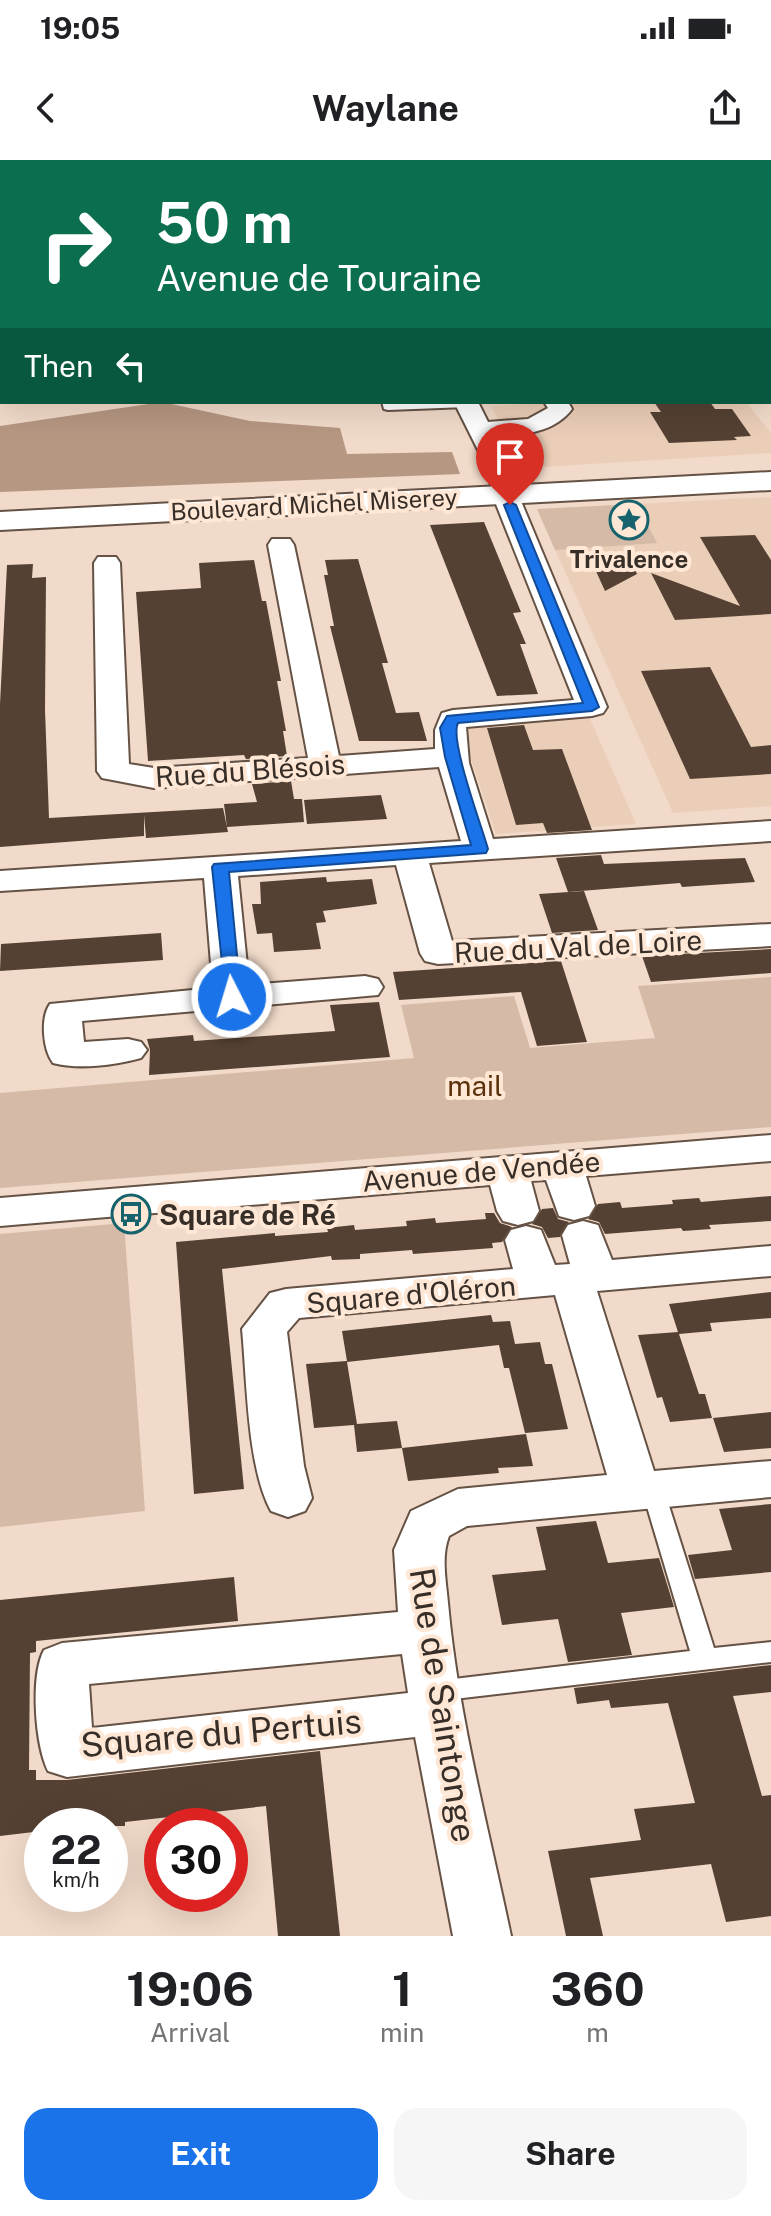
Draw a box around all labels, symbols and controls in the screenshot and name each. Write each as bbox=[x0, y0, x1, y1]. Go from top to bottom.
text: 19:05 bbox=[40, 10, 120, 46]
icon: back bbox=[24, 86, 68, 130]
icon: share bbox=[703, 86, 747, 130]
text: Waylane bbox=[312, 87, 459, 129]
text: 50 m bbox=[156, 190, 293, 256]
icon: right bbox=[24, 192, 128, 296]
text: Avenue de Touraine bbox=[156, 257, 482, 299]
icon: left bbox=[109, 344, 153, 388]
text: Then bbox=[24, 348, 93, 384]
pin bbox=[476, 423, 544, 505]
icon: arrive bbox=[488, 435, 532, 479]
street label: Boulevard Michel Miserey bbox=[170, 482, 458, 525]
place icon: Trivalence bbox=[608, 499, 650, 541]
place label: Trivalence bbox=[570, 545, 688, 573]
street label: Rue du Blésois bbox=[154, 747, 346, 793]
street label: Rue du Val de Loire bbox=[453, 923, 703, 969]
position arrow bbox=[190, 955, 274, 1039]
park label: mail bbox=[447, 1069, 503, 1102]
street label: Avenue de Vendée bbox=[361, 1144, 601, 1198]
bus stop icon: Square de Ré bbox=[110, 1193, 152, 1235]
place label: Square de Ré bbox=[159, 1198, 336, 1231]
street label: Square d'Oléron bbox=[305, 1268, 517, 1320]
street label: Rue de Saintonge bbox=[402, 1565, 484, 1845]
street label: Square du Pertuis bbox=[79, 1701, 363, 1765]
speed limit sign: 30 bbox=[144, 1808, 248, 1912]
text: 22 bbox=[51, 1826, 101, 1873]
text: km/h bbox=[52, 1868, 100, 1892]
text: 19:06 bbox=[126, 1960, 254, 2017]
text: 1 bbox=[392, 1960, 412, 2017]
text: 360 bbox=[550, 1960, 645, 2017]
text: Arrival bbox=[150, 2017, 230, 2048]
text: min bbox=[380, 2017, 424, 2048]
text: m bbox=[586, 2017, 609, 2048]
button: Exit bbox=[24, 2108, 378, 2200]
button: Share bbox=[394, 2108, 747, 2200]

